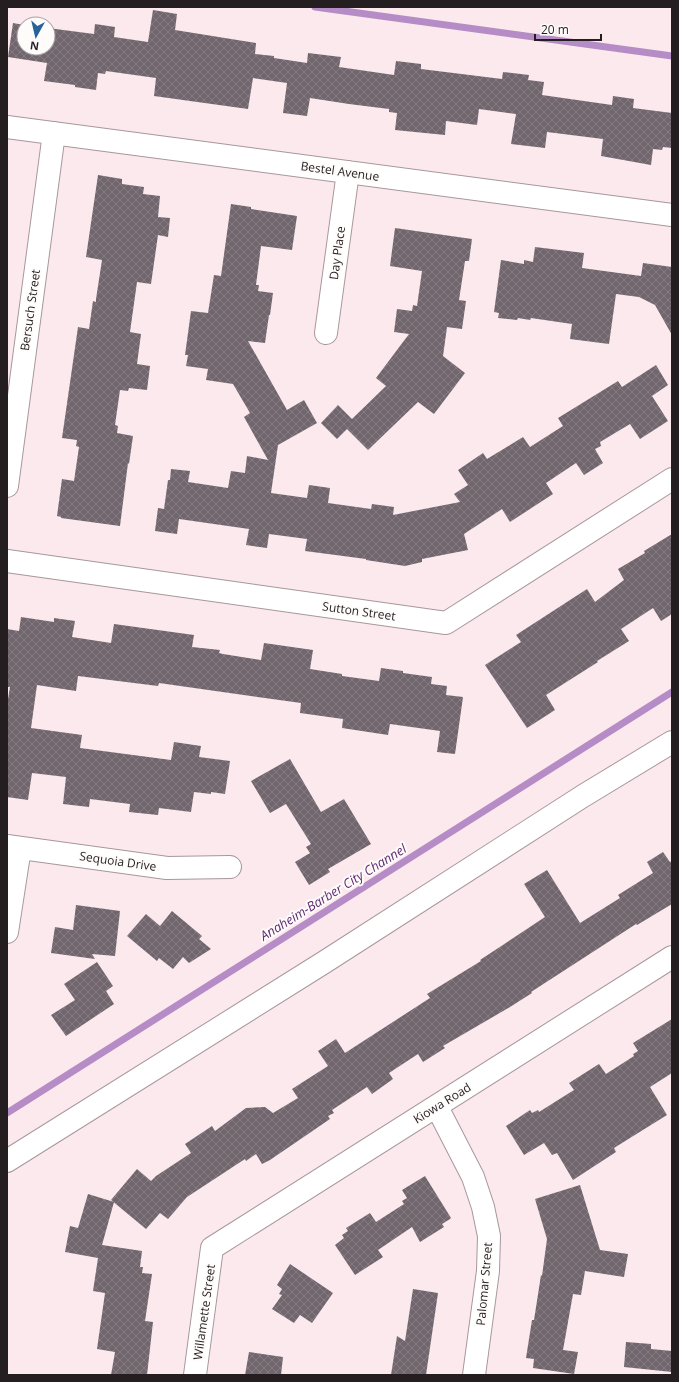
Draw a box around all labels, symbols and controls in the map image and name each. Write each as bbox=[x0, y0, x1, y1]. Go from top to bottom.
north arrow bbox=[16, 16, 56, 56]
scale bar bbox=[535, 16, 601, 42]
text: 20 m bbox=[541, 21, 569, 38]
text: N bbox=[29, 38, 40, 54]
street label: Bestel Avenue bbox=[300, 157, 381, 185]
street label: Day Place bbox=[325, 225, 349, 281]
street label: Bersuch Street bbox=[16, 268, 44, 352]
street label: Sutton Street bbox=[321, 597, 397, 625]
water label: Anaheim-Barber City Channel bbox=[256, 839, 410, 945]
street label: Sequoia Drive bbox=[78, 847, 158, 875]
street label: Kiowa Road bbox=[410, 1078, 474, 1128]
street label: Palomar Street bbox=[472, 1242, 496, 1326]
street label: Willamette Street bbox=[189, 1263, 219, 1361]

